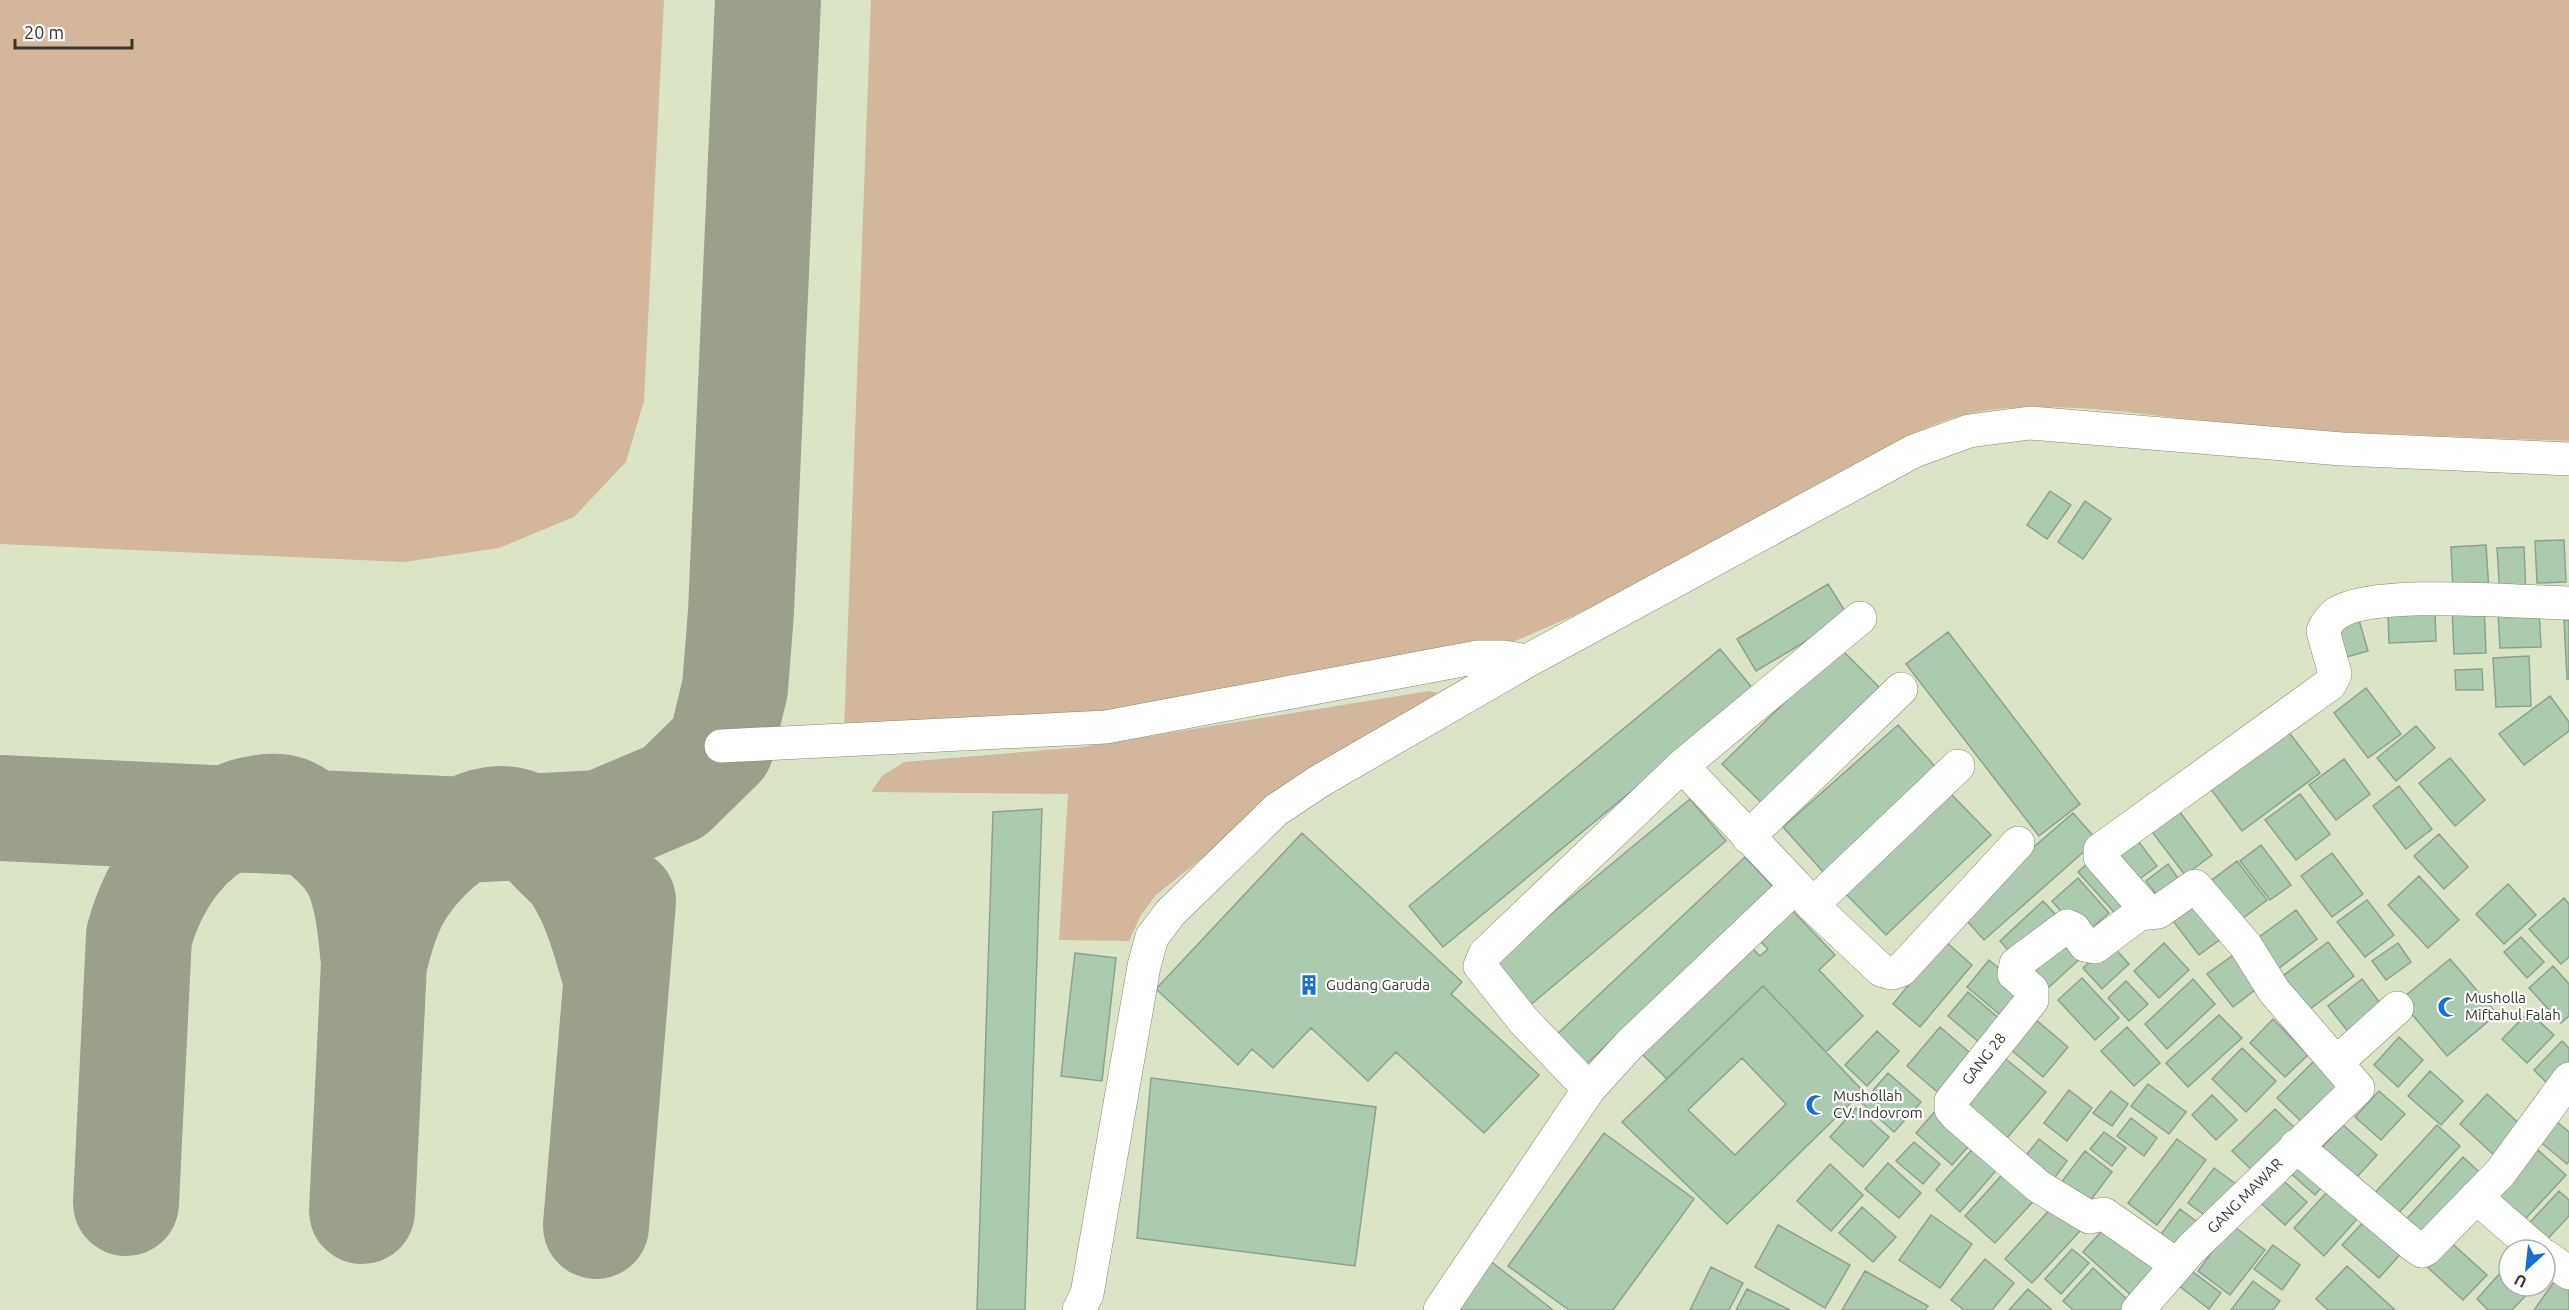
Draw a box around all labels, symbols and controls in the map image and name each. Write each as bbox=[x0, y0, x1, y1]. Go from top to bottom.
scale bar bbox=[15, 12, 132, 50]
text: 20 m bbox=[24, 22, 64, 42]
building icon: Gudang Garuda bbox=[1297, 973, 1321, 997]
place label: Gudang Garuda bbox=[1326, 976, 1430, 993]
place label: Musholla Miftahul Falah bbox=[2465, 989, 2561, 1023]
mosque icon: Musholla Miftahul Falah bbox=[2436, 995, 2460, 1019]
street label: GANG 28 bbox=[1958, 1030, 2009, 1088]
place label: Mushollah CV. Indovrom bbox=[1833, 1087, 1923, 1121]
mosque icon: Mushollah CV. Indovrom bbox=[1804, 1093, 1828, 1117]
street label: GANG MAWAR bbox=[2204, 1155, 2286, 1237]
north arrow bbox=[2497, 1238, 2557, 1298]
text: U bbox=[2511, 1271, 2529, 1292]

